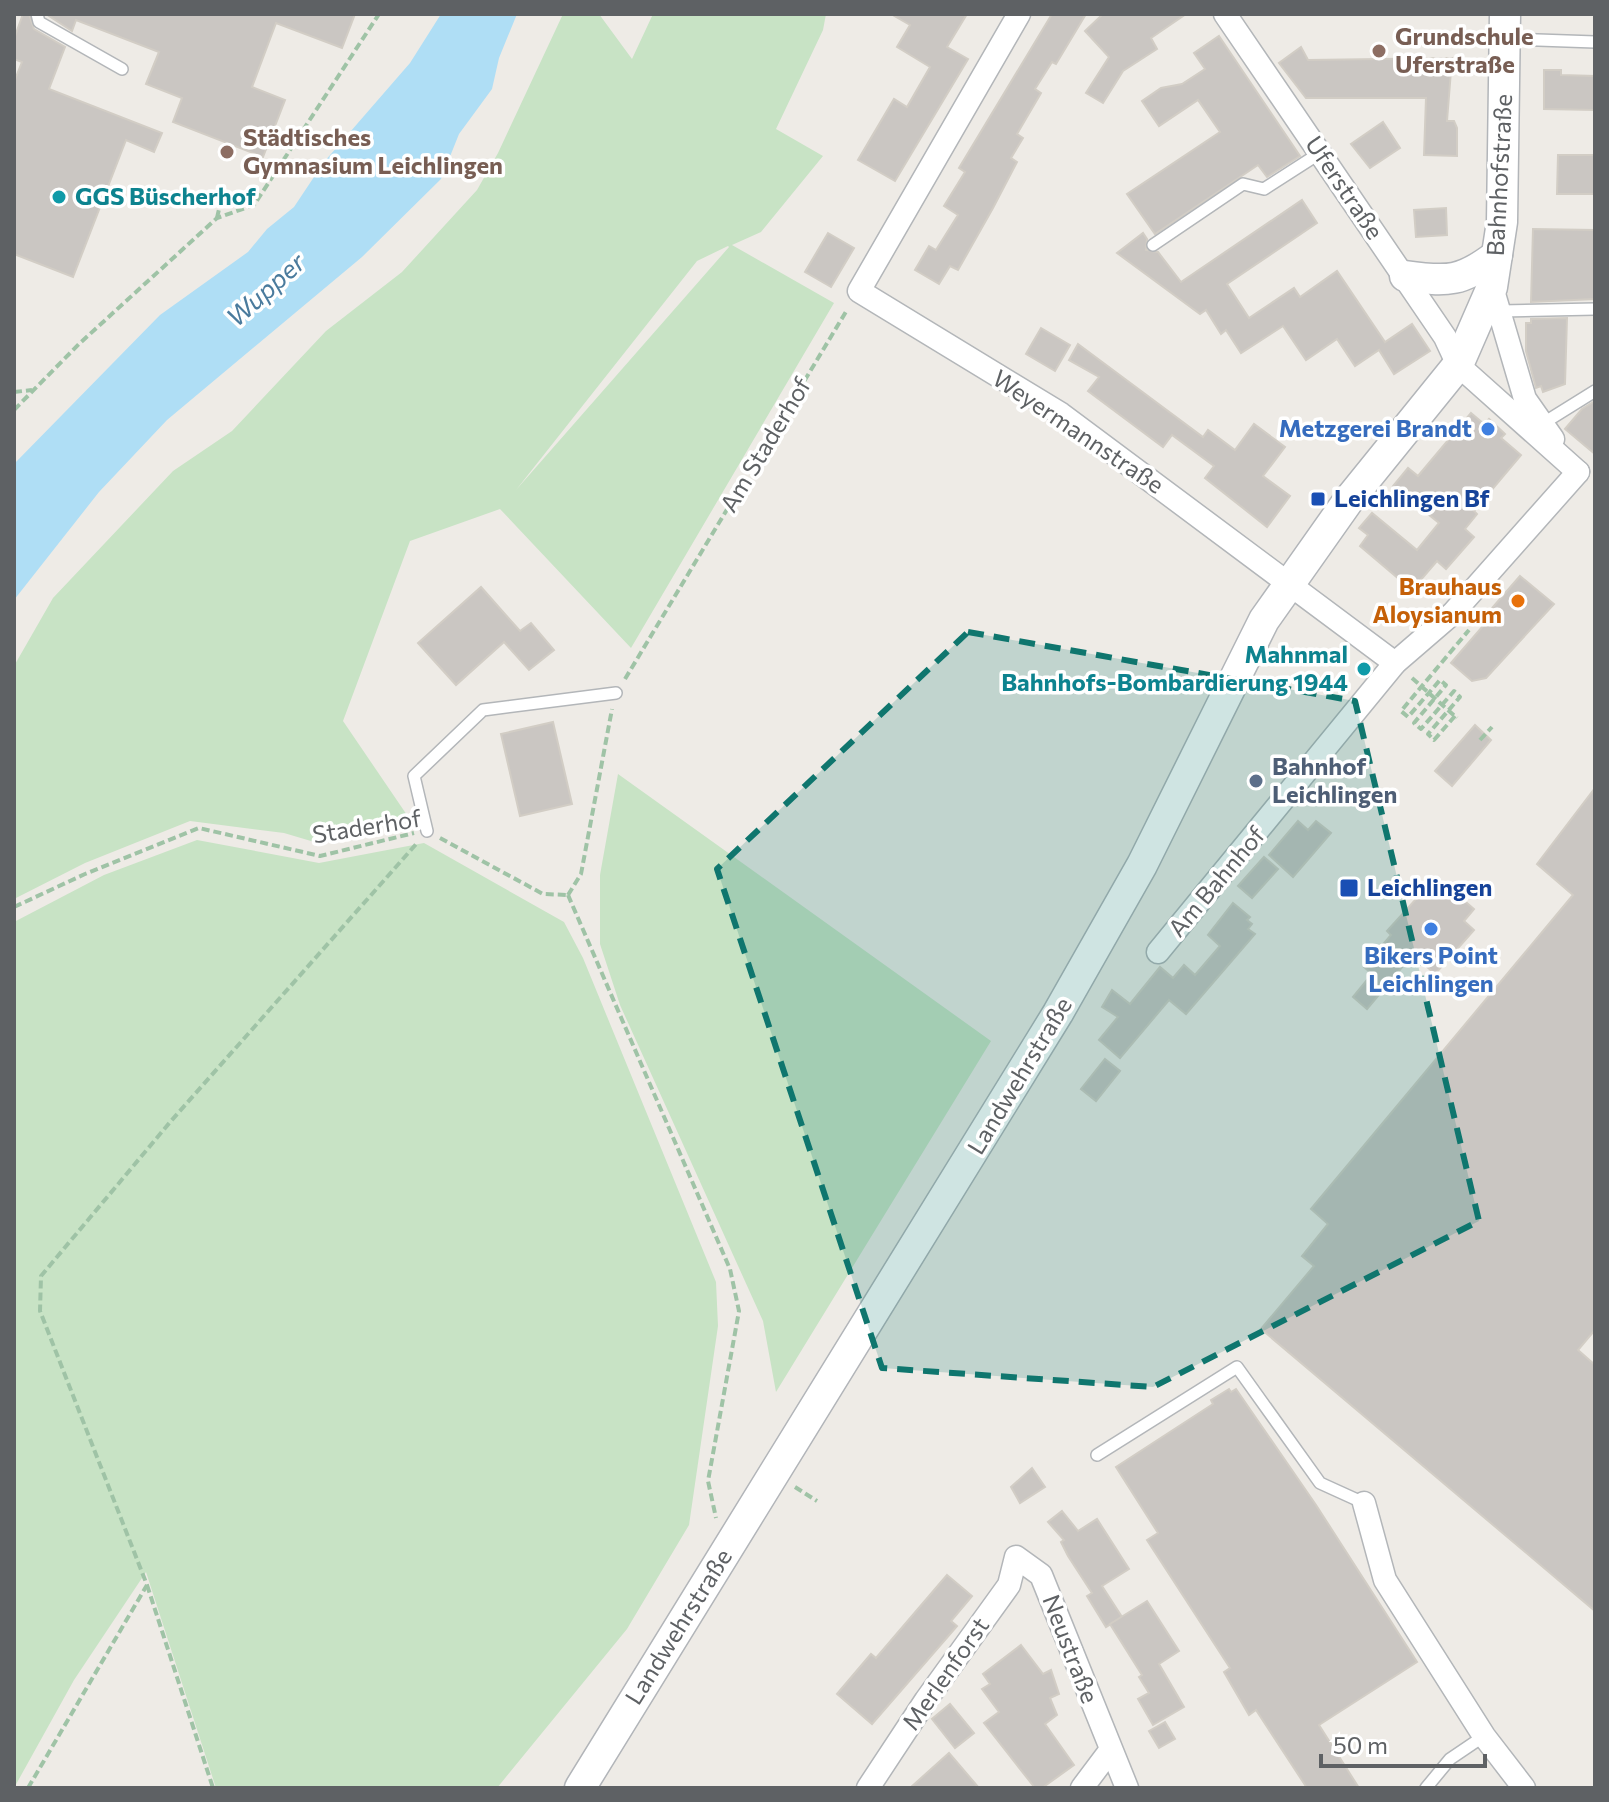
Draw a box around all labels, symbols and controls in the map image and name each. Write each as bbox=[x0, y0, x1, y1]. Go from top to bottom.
place label: Grundschule Uferstraße bbox=[1395, 21, 1534, 78]
marker: Grundschule Uferstraße bbox=[1370, 42, 1388, 60]
street label: Bahnhofstraße bbox=[1480, 93, 1517, 257]
place label: Städtisches Gymnasium Leichlingen bbox=[243, 122, 503, 179]
street label: Uferstraße bbox=[1300, 130, 1390, 244]
marker: Städtisches Gymnasium Leichlingen bbox=[218, 143, 236, 161]
place label: GGS Büscherhof bbox=[75, 181, 256, 210]
marker: GGS Büscherhof bbox=[50, 188, 68, 206]
water label: Wupper bbox=[219, 245, 312, 332]
street label: Weyermannstraße bbox=[988, 363, 1170, 499]
street label: Am Staderhof bbox=[713, 371, 817, 517]
place label: Metzgerei Brandt bbox=[1279, 413, 1472, 442]
marker: Metzgerei Brandt bbox=[1479, 420, 1497, 438]
place label: Leichlingen Bf bbox=[1334, 483, 1490, 512]
marker: Leichlingen Bf bbox=[1309, 490, 1327, 508]
place label: Brauhaus Aloysianum bbox=[1372, 571, 1502, 628]
marker: Brauhaus Aloysianum bbox=[1509, 592, 1527, 610]
place label: Mahnmal Bahnhofs-Bombardierung 1944 bbox=[1001, 639, 1348, 696]
marker: Mahnmal Bahnhofs-Bombardierung 1944 bbox=[1355, 660, 1373, 678]
place label: Bahnhof Leichlingen bbox=[1272, 751, 1397, 808]
marker: Bahnhof Leichlingen bbox=[1247, 772, 1265, 790]
street label: Staderhof bbox=[310, 803, 424, 848]
street label: Am Bahnhof bbox=[1161, 820, 1271, 942]
place label: Leichlingen bbox=[1367, 872, 1492, 901]
marker: Leichlingen bbox=[1338, 877, 1360, 899]
marker: Bikers Point Leichlingen bbox=[1422, 920, 1440, 938]
place label: Bikers Point Leichlingen bbox=[1364, 940, 1498, 997]
street label: Landwehrstraße bbox=[960, 991, 1077, 1159]
street label: Landwehrstraße bbox=[618, 1543, 737, 1709]
street label: Neustraße bbox=[1037, 1590, 1105, 1707]
street label: Merlenforst bbox=[895, 1611, 994, 1735]
scale bar bbox=[1321, 1718, 1485, 1768]
text: 50 m bbox=[1333, 1730, 1388, 1759]

